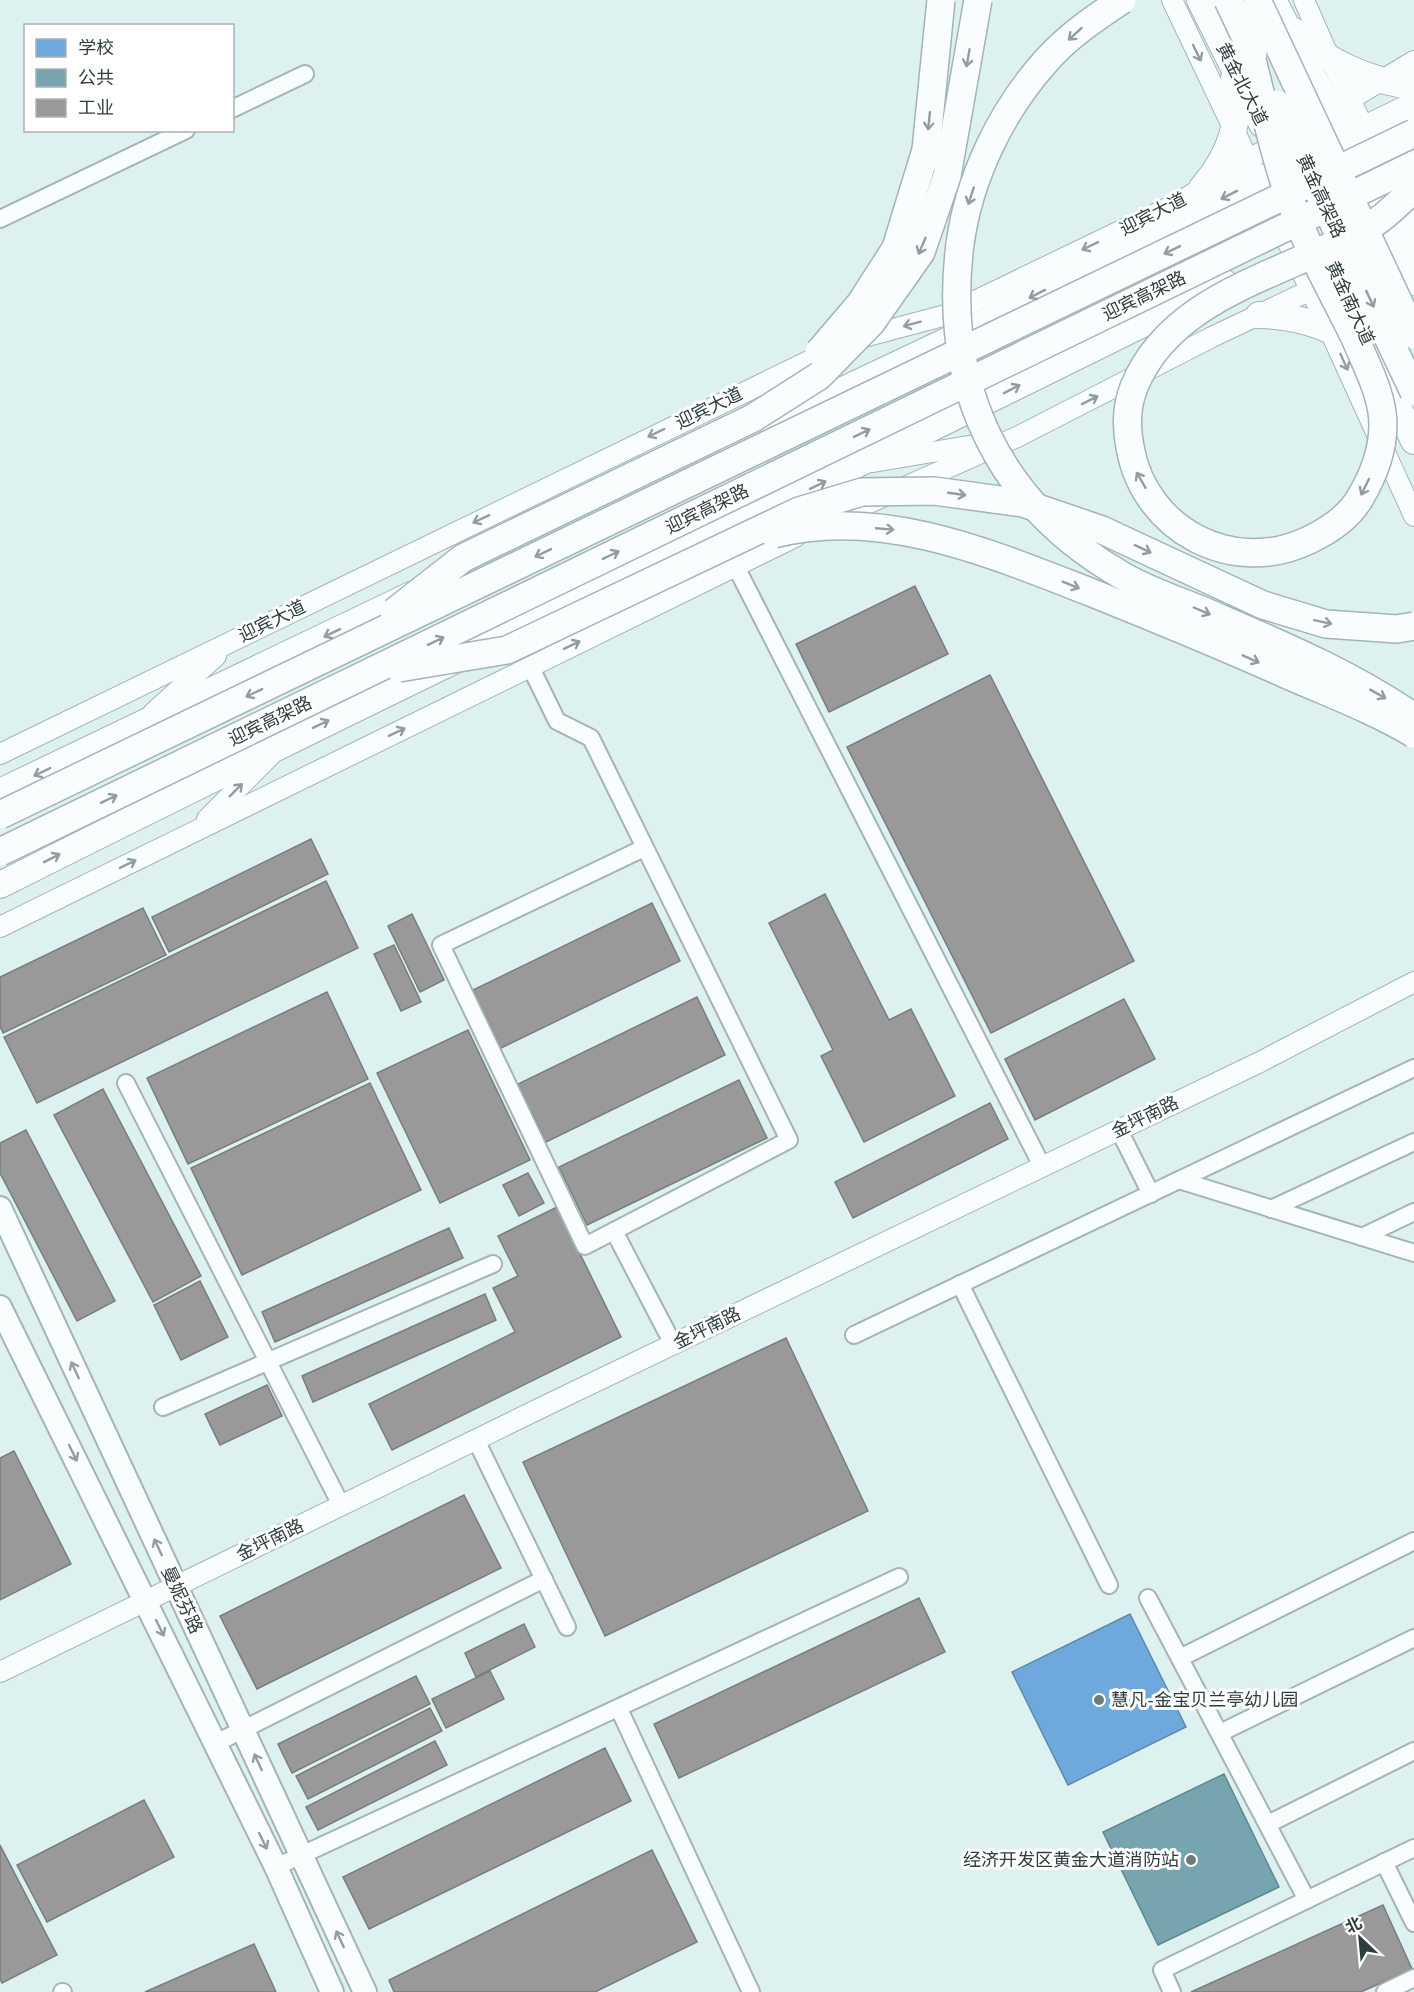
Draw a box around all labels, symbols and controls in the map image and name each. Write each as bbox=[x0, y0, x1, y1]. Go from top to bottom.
legend bbox=[24, 24, 234, 132]
one-way arrow bbox=[1067, 27, 1082, 41]
text: 学校 bbox=[78, 37, 114, 59]
street label: 黄金北大道 bbox=[1212, 39, 1272, 129]
one-way arrow bbox=[1192, 43, 1204, 61]
one-way arrow bbox=[962, 47, 973, 67]
text: 公共 bbox=[78, 67, 114, 89]
text: 工业 bbox=[78, 97, 114, 119]
one-way arrow bbox=[923, 110, 934, 130]
street label: 黄金高架路 bbox=[1292, 151, 1350, 241]
one-way arrow bbox=[964, 186, 975, 205]
street label: 迎宾大道 bbox=[1116, 188, 1190, 240]
one-way arrow bbox=[1221, 190, 1239, 201]
one-way arrow bbox=[916, 237, 927, 255]
one-way arrow bbox=[1081, 240, 1099, 252]
one-way arrow bbox=[1164, 244, 1182, 256]
street label: 黄金南大道 bbox=[1321, 258, 1379, 348]
street label: 迎宾高架路 bbox=[1099, 266, 1189, 326]
one-way arrow bbox=[1029, 289, 1047, 300]
one-way arrow bbox=[1365, 290, 1377, 308]
one-way arrow bbox=[903, 319, 922, 331]
one-way arrow bbox=[1339, 352, 1350, 370]
street label: 迎宾大道 bbox=[672, 382, 746, 434]
one-way arrow bbox=[1002, 383, 1020, 395]
one-way arrow bbox=[1080, 394, 1098, 405]
one-way arrow bbox=[853, 427, 871, 439]
one-way arrow bbox=[648, 428, 666, 440]
one-way arrow bbox=[1135, 472, 1147, 489]
one-way arrow bbox=[808, 478, 826, 490]
one-way arrow bbox=[1359, 478, 1371, 496]
street label: 迎宾高架路 bbox=[662, 479, 752, 539]
one-way arrow bbox=[947, 489, 966, 500]
one-way arrow bbox=[472, 513, 490, 525]
one-way arrow bbox=[874, 524, 894, 535]
one-way arrow bbox=[1133, 544, 1151, 556]
one-way arrow bbox=[534, 548, 552, 560]
one-way arrow bbox=[602, 549, 620, 561]
one-way arrow bbox=[1061, 580, 1079, 591]
street label: 迎宾大道 bbox=[235, 595, 309, 647]
one-way arrow bbox=[1192, 606, 1211, 617]
one-way arrow bbox=[1313, 617, 1332, 629]
one-way arrow bbox=[323, 628, 341, 640]
one-way arrow bbox=[426, 634, 444, 646]
one-way arrow bbox=[562, 639, 580, 651]
one-way arrow bbox=[1242, 654, 1260, 665]
one-way arrow bbox=[245, 687, 263, 699]
one-way arrow bbox=[1369, 688, 1386, 700]
street label: 迎宾高架路 bbox=[225, 691, 315, 751]
one-way arrow bbox=[311, 718, 329, 730]
one-way arrow bbox=[388, 725, 406, 737]
one-way arrow bbox=[33, 766, 51, 778]
one-way arrow bbox=[228, 783, 243, 798]
one-way arrow bbox=[100, 793, 118, 805]
one-way arrow bbox=[43, 852, 61, 864]
one-way arrow bbox=[118, 858, 136, 869]
street label: 金坪南路 bbox=[1108, 1091, 1182, 1143]
street label: 金坪南路 bbox=[670, 1302, 744, 1354]
one-way arrow bbox=[69, 1362, 81, 1380]
one-way arrow bbox=[68, 1444, 79, 1462]
street label: 金坪南路 bbox=[233, 1514, 307, 1566]
one-way arrow bbox=[151, 1539, 163, 1557]
street label: 曼妮芬路 bbox=[157, 1563, 207, 1637]
one-way arrow bbox=[154, 1619, 166, 1637]
place label: 慧凡-金宝贝兰亭幼儿园 bbox=[1111, 1689, 1298, 1711]
marker: 慧凡-金宝贝兰亭幼儿园 bbox=[1092, 1693, 1106, 1707]
one-way arrow bbox=[251, 1754, 263, 1772]
one-way arrow bbox=[258, 1832, 270, 1850]
place label: 经济开发区黄金大道消防站 bbox=[963, 1849, 1179, 1871]
marker: 经济开发区黄金大道消防站 bbox=[1184, 1853, 1198, 1867]
north arrow bbox=[1330, 1908, 1390, 1968]
text: 北 bbox=[1342, 1913, 1365, 1938]
one-way arrow bbox=[334, 1930, 345, 1948]

